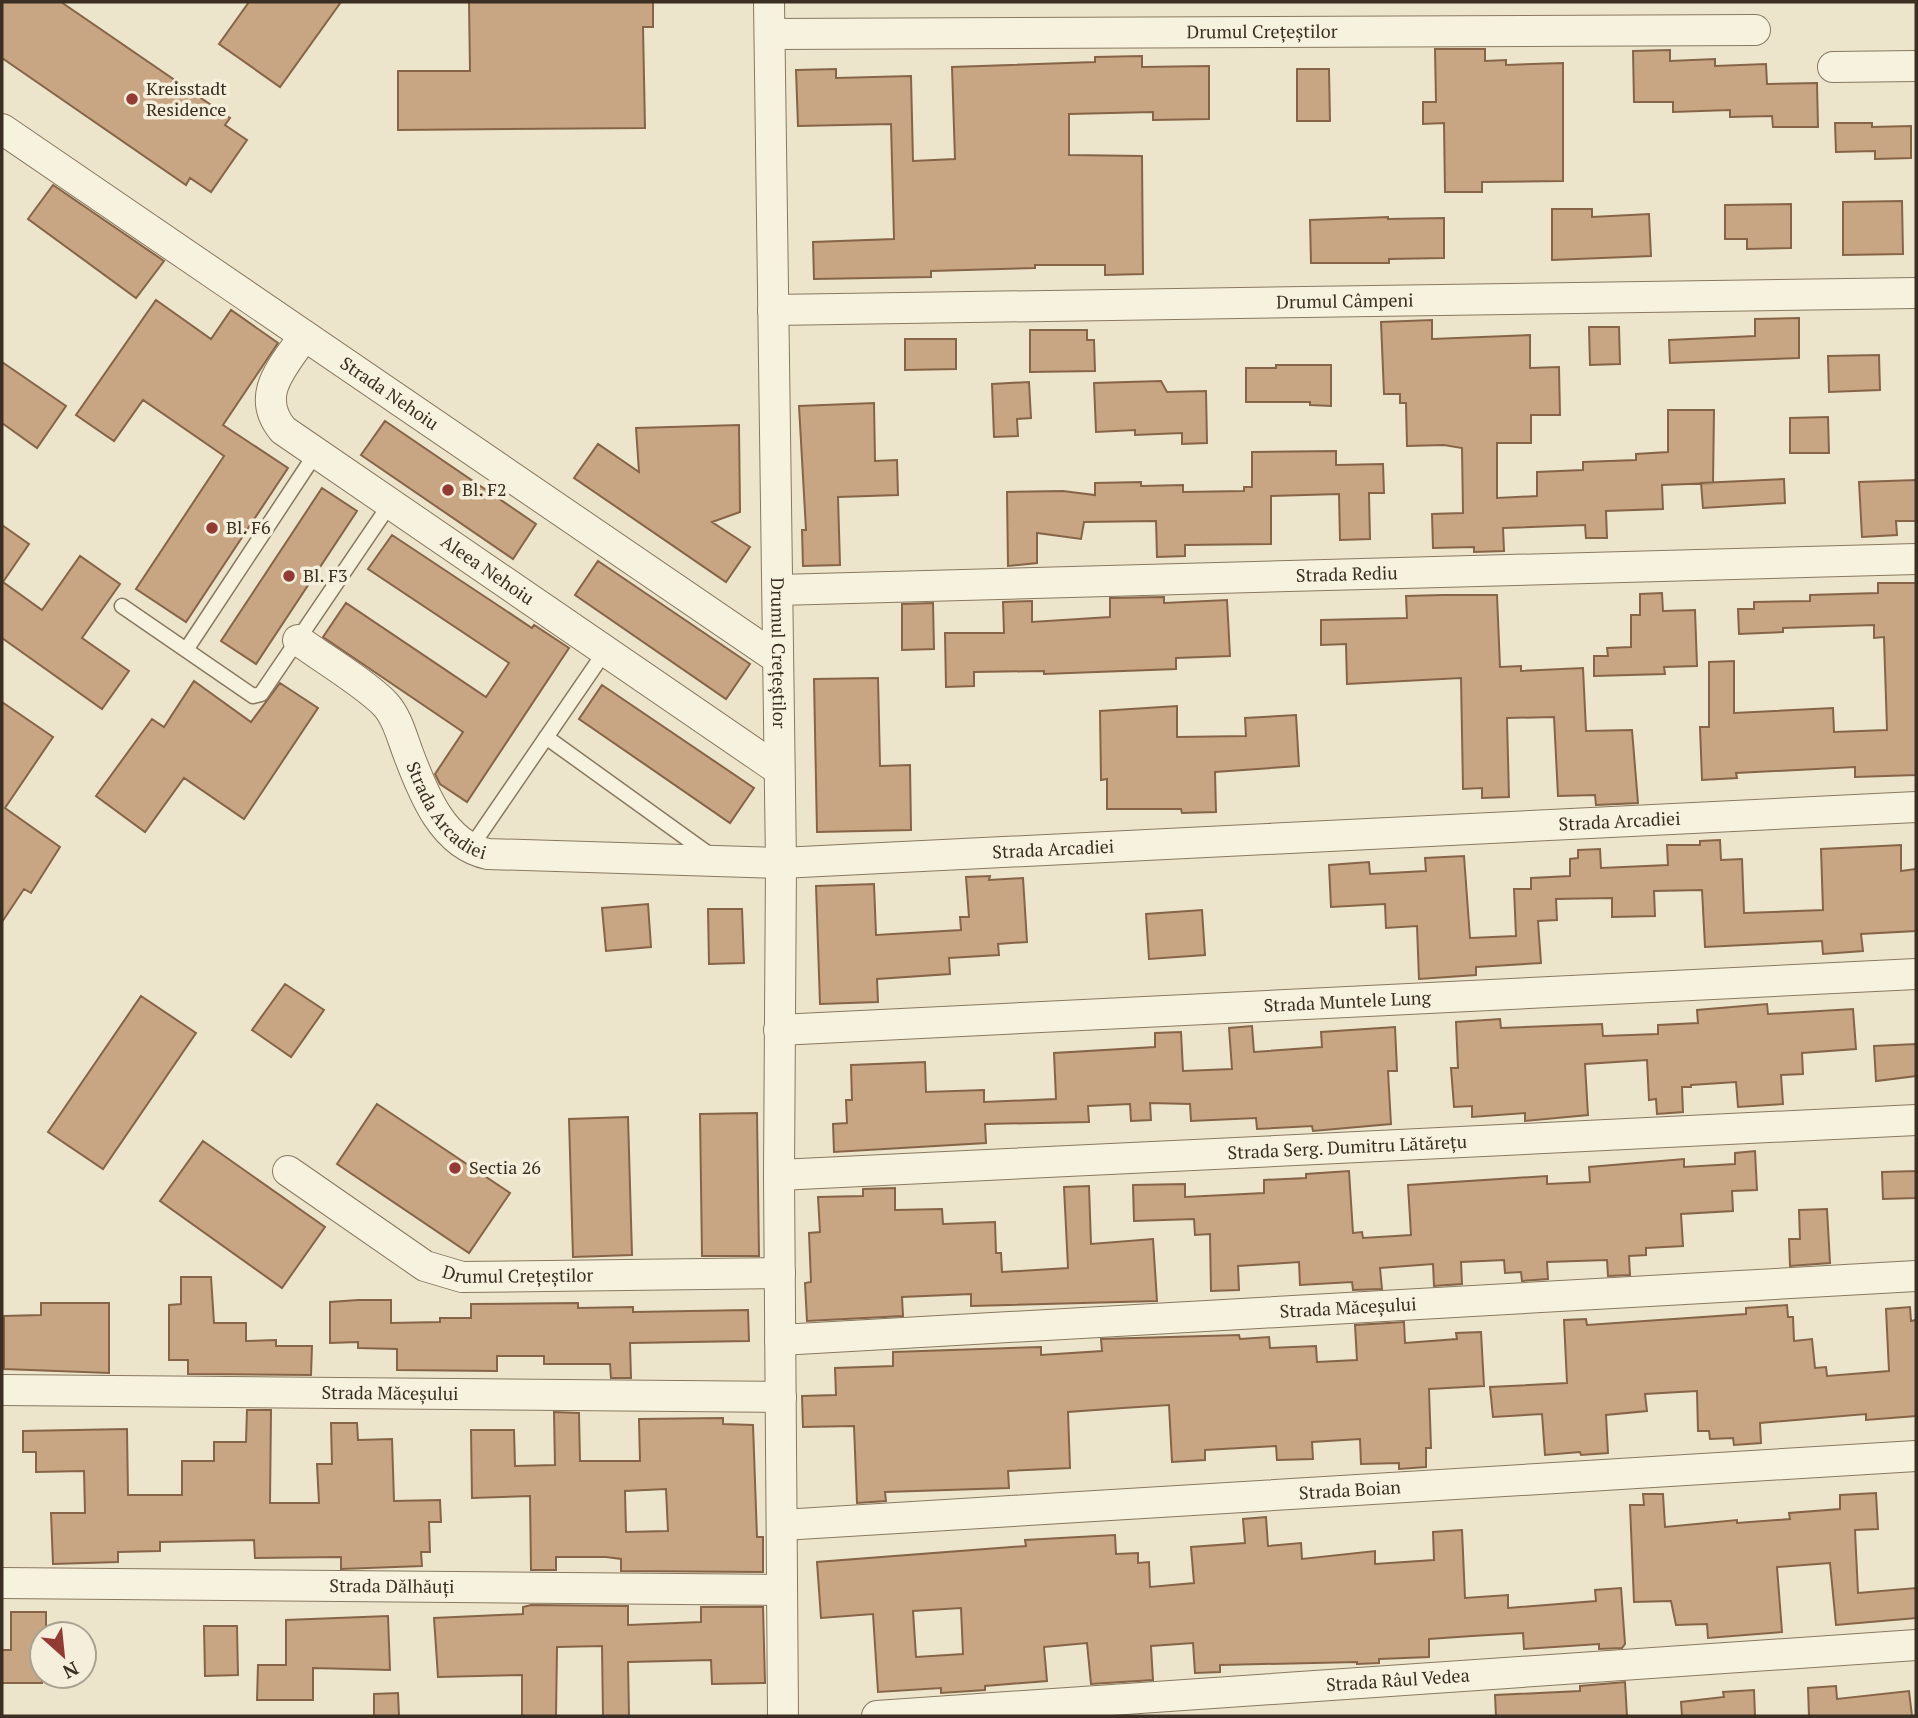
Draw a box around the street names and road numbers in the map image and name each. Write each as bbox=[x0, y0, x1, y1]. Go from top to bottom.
street label: Drumul Crețeștilor bbox=[1186, 19, 1338, 43]
street label: Drumul Câmpeni bbox=[1276, 287, 1414, 314]
street label: Strada Nehoiu bbox=[336, 351, 444, 435]
street label: Aleea Nehoiu bbox=[437, 529, 539, 610]
street label: Strada Rediu bbox=[1296, 560, 1398, 587]
street label: Drumul Crețeștilor bbox=[766, 577, 792, 729]
street label: Strada Arcadiei bbox=[401, 758, 489, 864]
street label: Strada Arcadiei bbox=[1558, 806, 1681, 836]
street label: Strada Arcadiei bbox=[992, 834, 1115, 864]
street label: Strada Muntele Lung bbox=[1263, 985, 1432, 1017]
street label: Strada Serg. Dumitru Lătărețu bbox=[1227, 1129, 1468, 1164]
street label: Drumul Crețeștilor bbox=[440, 1259, 594, 1288]
street label: Strada Măceșului bbox=[1279, 1291, 1417, 1323]
street label: Strada Măceșului bbox=[321, 1380, 459, 1405]
street label: Strada Boian bbox=[1298, 1474, 1402, 1505]
street label: Strada Dălhăuți bbox=[329, 1573, 455, 1598]
street label: Strada Râul Vedea bbox=[1325, 1663, 1470, 1696]

